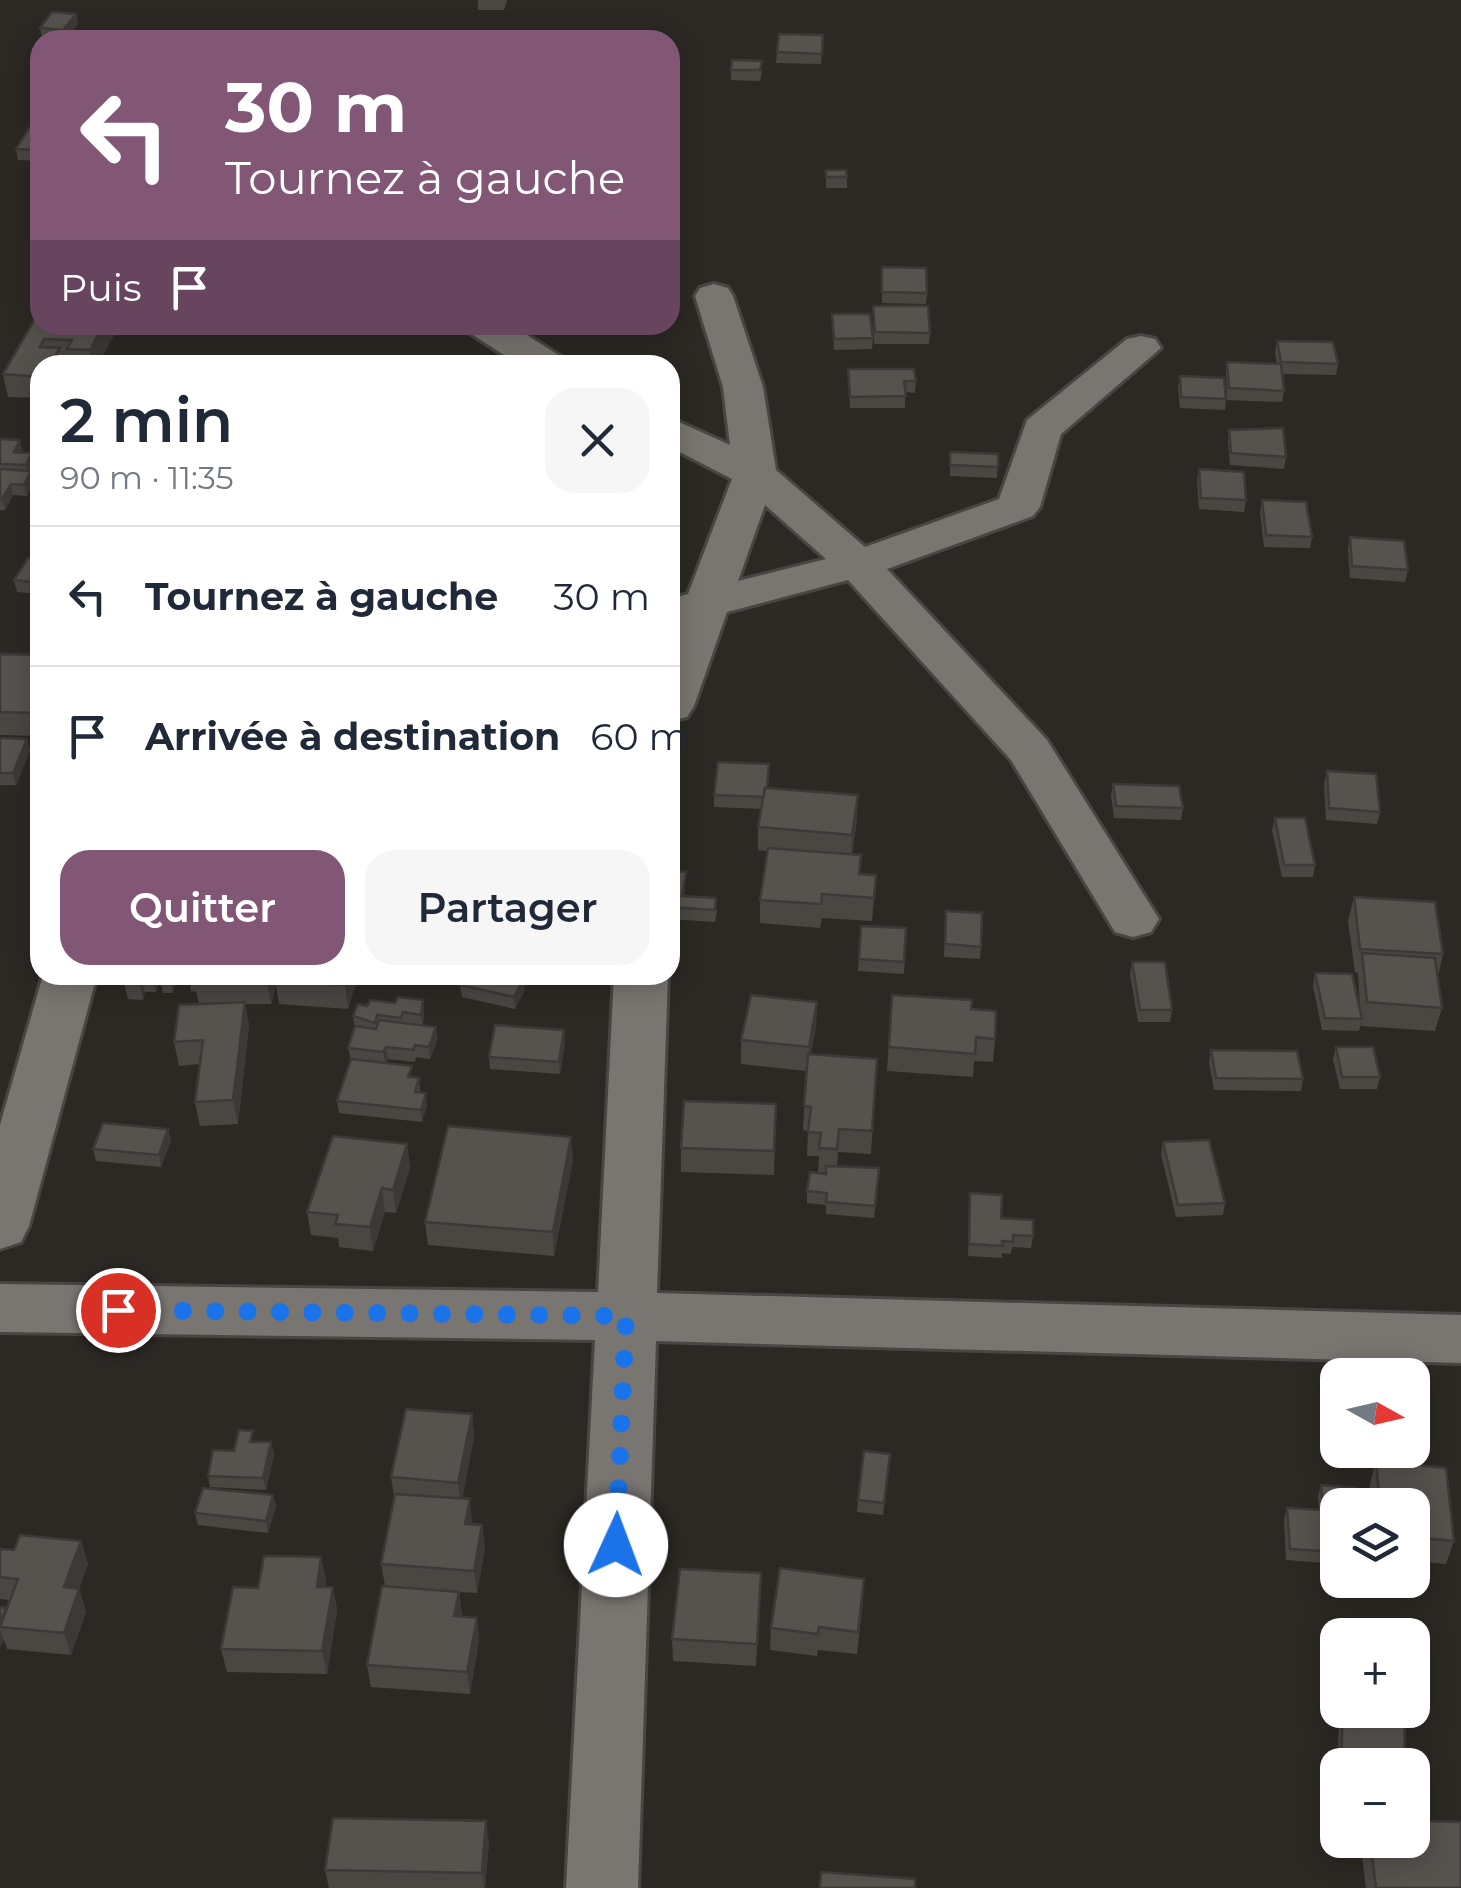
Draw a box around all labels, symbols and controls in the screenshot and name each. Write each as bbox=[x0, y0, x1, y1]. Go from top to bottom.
text: 30 m bbox=[225, 64, 407, 150]
icon: left bbox=[60, 70, 190, 200]
text: Tournez à gauche bbox=[225, 150, 625, 205]
icon: arrive bbox=[162, 260, 217, 315]
text: Puis bbox=[60, 264, 142, 311]
text: 2 min bbox=[60, 384, 233, 457]
button: close bbox=[545, 388, 650, 493]
text: 90 m · 11:35 bbox=[60, 458, 234, 497]
icon: left bbox=[60, 569, 115, 624]
text: Tournez à gauche bbox=[145, 573, 498, 620]
text: 30 m bbox=[553, 573, 650, 620]
icon: arrive bbox=[60, 709, 115, 764]
text: Arrivée à destination bbox=[145, 713, 560, 760]
text: 60 m bbox=[590, 713, 689, 760]
button: Quitter bbox=[60, 850, 345, 965]
button: Partager bbox=[365, 850, 650, 965]
pin bbox=[76, 1268, 161, 1353]
icon: arrive bbox=[91, 1283, 146, 1338]
north arrow bbox=[1320, 1358, 1430, 1468]
map controls bbox=[1320, 1358, 1430, 1858]
button: layers bbox=[1320, 1488, 1430, 1598]
position arrow bbox=[564, 1493, 668, 1597]
button: + bbox=[1320, 1618, 1430, 1728]
button: − bbox=[1320, 1748, 1430, 1858]

